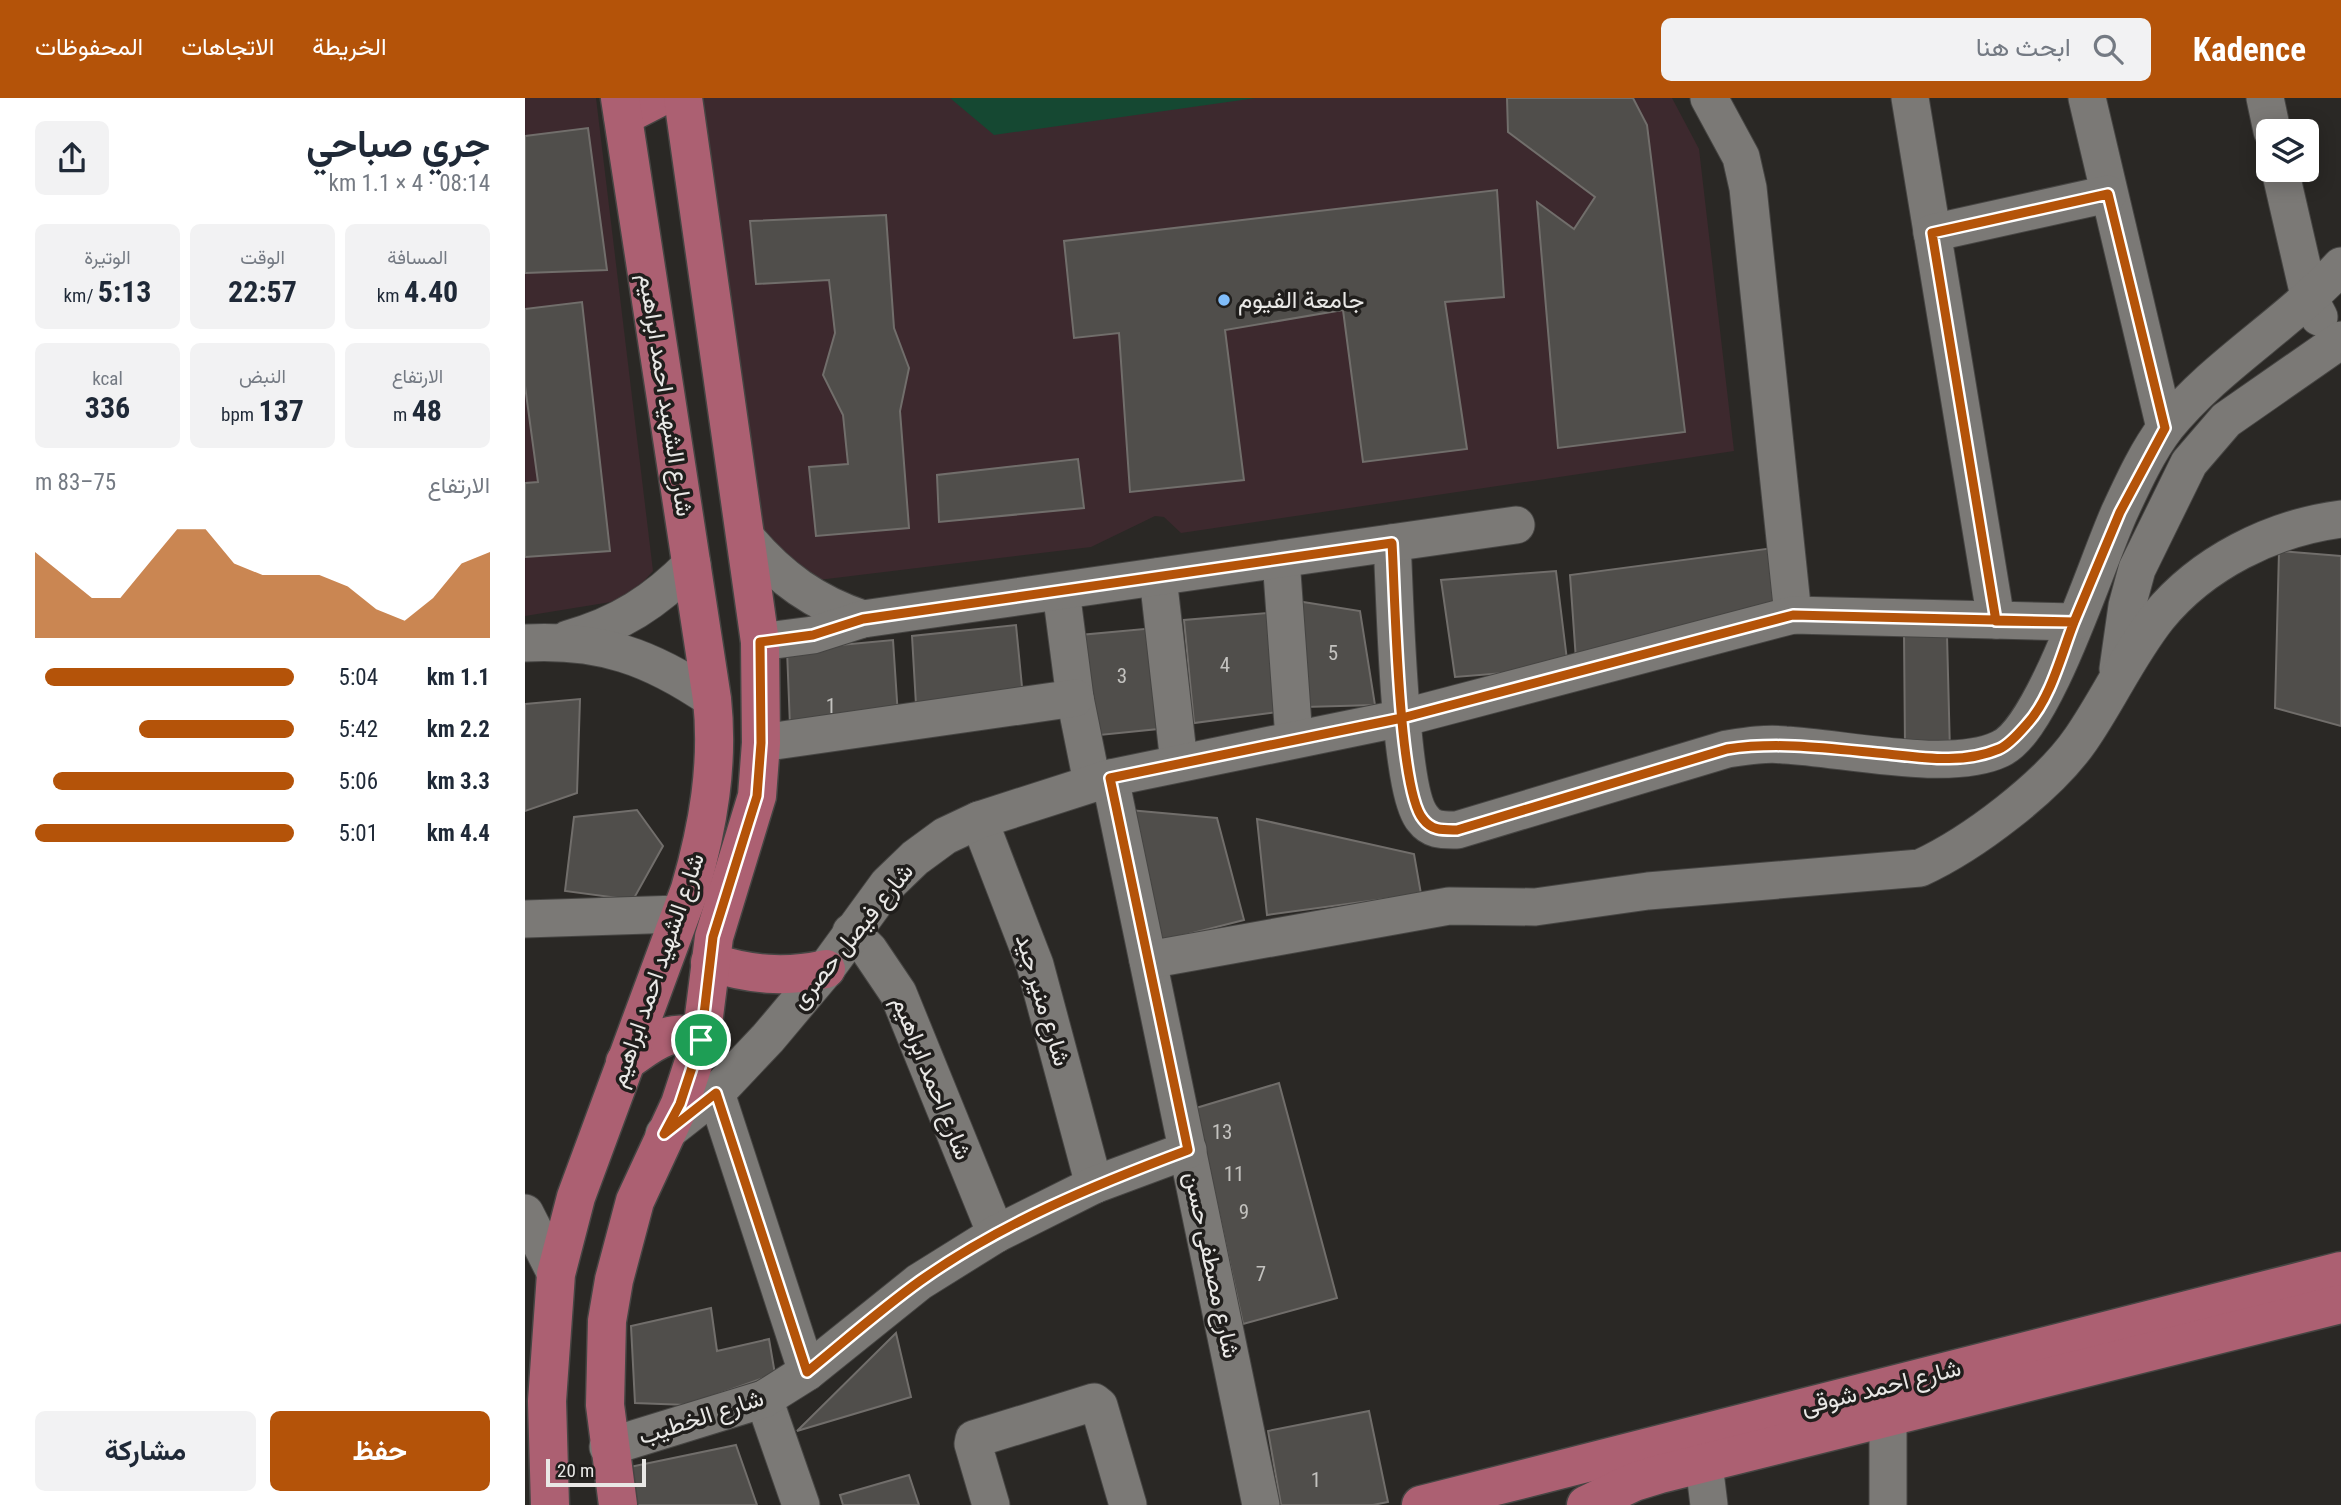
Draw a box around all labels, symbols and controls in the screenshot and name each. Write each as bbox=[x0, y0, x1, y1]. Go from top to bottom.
search box bbox=[1661, 18, 2151, 81]
icon: search bbox=[2089, 30, 2127, 68]
text: Kadence bbox=[2193, 30, 2306, 69]
text: ابحث هنا bbox=[1976, 32, 2071, 62]
text: المحفوظات bbox=[35, 33, 143, 61]
text: الاتجاهات bbox=[181, 33, 274, 61]
text: الخريطة bbox=[312, 33, 387, 61]
map controls bbox=[2256, 119, 2319, 182]
button: layers bbox=[2256, 119, 2319, 182]
button: share bbox=[35, 121, 109, 195]
text: جري صباحي bbox=[306, 122, 490, 166]
text: 08:14 · 4 × 1.1 km bbox=[329, 170, 490, 197]
text: الوتيرة bbox=[84, 246, 131, 269]
text: الوقت bbox=[240, 246, 285, 269]
text: المسافة bbox=[387, 246, 448, 269]
street label: شارع الشهيد احمد ابراهيم bbox=[631, 272, 699, 519]
text: 5:13 bbox=[98, 274, 151, 309]
text: 22:57 bbox=[228, 274, 297, 309]
text: 4.40 bbox=[404, 274, 458, 309]
text: /km bbox=[64, 284, 98, 307]
text: km bbox=[377, 284, 404, 307]
place label: جامعة الفيوم bbox=[1238, 286, 1364, 316]
marker: جامعة الفيوم bbox=[1216, 292, 1232, 308]
text: النبض bbox=[239, 365, 286, 388]
text: الارتفاع bbox=[392, 365, 443, 388]
text: kcal bbox=[92, 367, 123, 390]
text: 336 bbox=[85, 390, 130, 425]
text: 137 bbox=[258, 393, 304, 428]
text: 48 bbox=[412, 393, 442, 428]
text: bpm bbox=[221, 403, 258, 426]
text: m bbox=[393, 403, 412, 426]
text: 75–83 m bbox=[35, 469, 116, 496]
text: الارتفاع bbox=[428, 472, 490, 499]
house number: 5 bbox=[1328, 641, 1338, 665]
house number: 4 bbox=[1220, 653, 1230, 677]
text: 5:04 bbox=[339, 664, 378, 691]
text: 1.1 km bbox=[427, 664, 490, 691]
house number: 3 bbox=[1117, 664, 1127, 688]
house number: 1 bbox=[826, 694, 836, 718]
text: 5:42 bbox=[339, 716, 378, 743]
text: 2.2 km bbox=[427, 716, 490, 743]
text: 5:06 bbox=[339, 768, 378, 795]
text: 3.3 km bbox=[427, 768, 490, 795]
text: 5:01 bbox=[339, 820, 378, 847]
text: 4.4 km bbox=[427, 820, 490, 847]
street label: شارع الشهيد احمد ابراهيم bbox=[604, 849, 712, 1091]
street label: شارع فيصل حصرى bbox=[785, 858, 921, 1015]
street label: شارع منير جيد bbox=[1008, 931, 1076, 1070]
street label: شارع احمد ابراهيم bbox=[885, 992, 978, 1165]
pin bbox=[671, 1010, 731, 1070]
icon: arrive bbox=[682, 1021, 720, 1059]
house number: 13 bbox=[1212, 1120, 1232, 1144]
house number: 11 bbox=[1224, 1162, 1244, 1186]
street label: شارع مصطفى حسن bbox=[1177, 1169, 1245, 1361]
house number: 9 bbox=[1239, 1200, 1249, 1224]
house number: 7 bbox=[1256, 1262, 1266, 1286]
street label: شارع احمد شوقى bbox=[1798, 1354, 1964, 1422]
street label: شارع الخطيب bbox=[635, 1384, 768, 1452]
button: مشاركة bbox=[35, 1411, 256, 1491]
button: حفظ bbox=[270, 1411, 490, 1491]
scale bar bbox=[546, 1456, 646, 1488]
text: 20 m bbox=[557, 1459, 594, 1482]
house number: 1 bbox=[1311, 1468, 1321, 1492]

